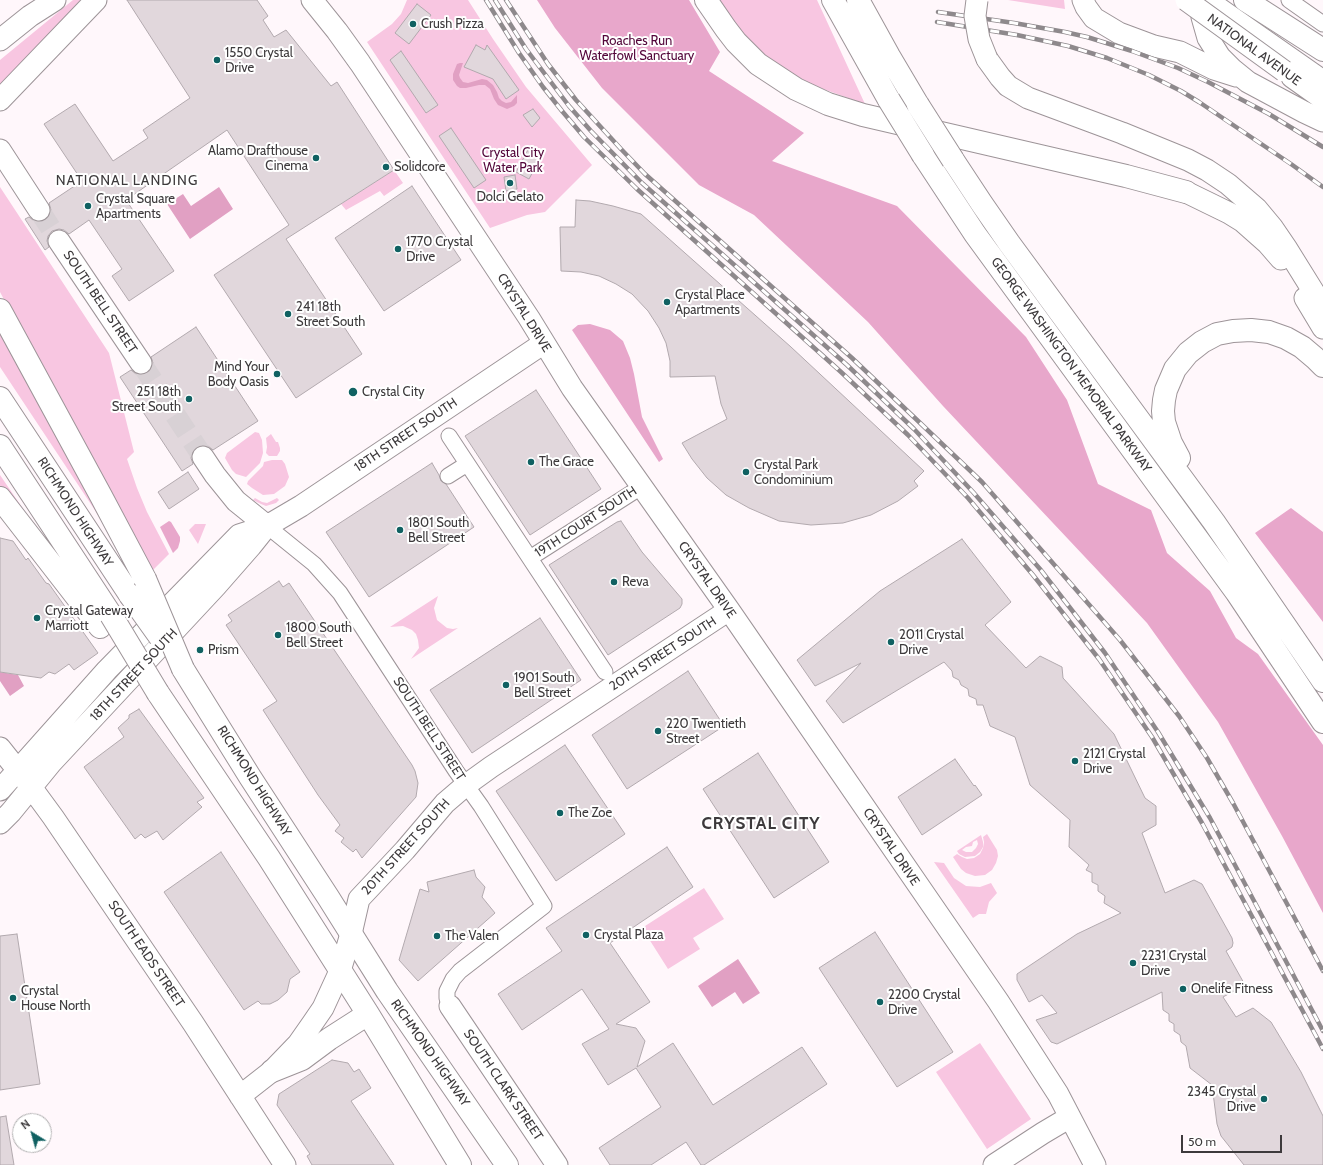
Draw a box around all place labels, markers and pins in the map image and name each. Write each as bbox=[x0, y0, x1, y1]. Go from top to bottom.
place label: Crush Pizza bbox=[421, 16, 484, 32]
marker: Crush Pizza bbox=[408, 19, 418, 29]
place label: 1550 Crystal Drive bbox=[225, 45, 293, 76]
marker: 1550 Crystal Drive bbox=[212, 55, 222, 65]
place label: Alamo Drafthouse Cinema bbox=[208, 143, 308, 174]
marker: Alamo Drafthouse Cinema bbox=[311, 153, 321, 163]
place label: Solidcore bbox=[394, 159, 445, 175]
marker: Solidcore bbox=[381, 162, 391, 172]
marker: Dolci Gelato bbox=[505, 178, 515, 188]
place label: Dolci Gelato bbox=[476, 189, 544, 205]
place label: Crystal Square Apartments bbox=[96, 191, 175, 222]
marker: Crystal Square Apartments bbox=[83, 201, 93, 211]
place label: 1770 Crystal Drive bbox=[406, 234, 473, 265]
marker: 1770 Crystal Drive bbox=[393, 244, 403, 254]
place label: Crystal Place Apartments bbox=[675, 287, 745, 318]
marker: Crystal Place Apartments bbox=[662, 297, 672, 307]
place label: 241 18th Street South bbox=[296, 299, 365, 330]
marker: 241 18th Street South bbox=[283, 309, 293, 319]
place label: Mind Your Body Oasis bbox=[208, 359, 269, 390]
marker: Mind Your Body Oasis bbox=[272, 369, 282, 379]
place label: 251 18th Street South bbox=[112, 384, 181, 415]
place label: Crystal City bbox=[362, 384, 425, 400]
marker: Crystal City bbox=[347, 386, 359, 398]
marker: 251 18th Street South bbox=[184, 394, 194, 404]
place label: The Grace bbox=[539, 454, 594, 470]
marker: The Grace bbox=[526, 457, 536, 467]
place label: Crystal Park Condominium bbox=[754, 457, 833, 488]
marker: Crystal Park Condominium bbox=[741, 467, 751, 477]
place label: 1801 South Bell Street bbox=[408, 515, 469, 546]
marker: 1801 South Bell Street bbox=[395, 525, 405, 535]
place label: Reva bbox=[622, 574, 649, 590]
marker: Reva bbox=[609, 577, 619, 587]
place label: Crystal Gateway Marriott bbox=[45, 603, 133, 634]
marker: Crystal Gateway Marriott bbox=[32, 613, 42, 623]
place label: 1800 South Bell Street bbox=[286, 620, 352, 651]
place label: 2011 Crystal Drive bbox=[899, 627, 964, 658]
marker: 1800 South Bell Street bbox=[273, 630, 283, 640]
marker: 2011 Crystal Drive bbox=[886, 637, 896, 647]
place label: Prism bbox=[208, 642, 239, 658]
marker: Prism bbox=[195, 645, 205, 655]
place label: 1901 South Bell Street bbox=[514, 670, 575, 701]
marker: 1901 South Bell Street bbox=[501, 680, 511, 690]
place label: 220 Twentieth Street bbox=[666, 716, 746, 747]
marker: 220 Twentieth Street bbox=[653, 726, 663, 736]
place label: 2121 Crystal Drive bbox=[1083, 746, 1146, 777]
marker: 2121 Crystal Drive bbox=[1070, 756, 1080, 766]
place label: The Zoe bbox=[568, 805, 612, 821]
marker: The Zoe bbox=[555, 808, 565, 818]
place label: Crystal Plaza bbox=[594, 927, 664, 943]
place label: The Valen bbox=[445, 928, 499, 944]
marker: Crystal Plaza bbox=[581, 930, 591, 940]
marker: The Valen bbox=[432, 931, 442, 941]
place label: 2231 Crystal Drive bbox=[1141, 948, 1206, 979]
marker: 2231 Crystal Drive bbox=[1128, 958, 1138, 968]
place label: Onelife Fitness bbox=[1191, 981, 1273, 997]
place label: Crystal House North bbox=[21, 983, 91, 1014]
marker: Onelife Fitness bbox=[1178, 984, 1188, 994]
place label: 2200 Crystal Drive bbox=[888, 987, 960, 1018]
marker: Crystal House North bbox=[8, 993, 18, 1003]
marker: 2200 Crystal Drive bbox=[875, 997, 885, 1007]
place label: 2345 Crystal Drive bbox=[1187, 1084, 1256, 1115]
marker: 2345 Crystal Drive bbox=[1259, 1094, 1269, 1104]

